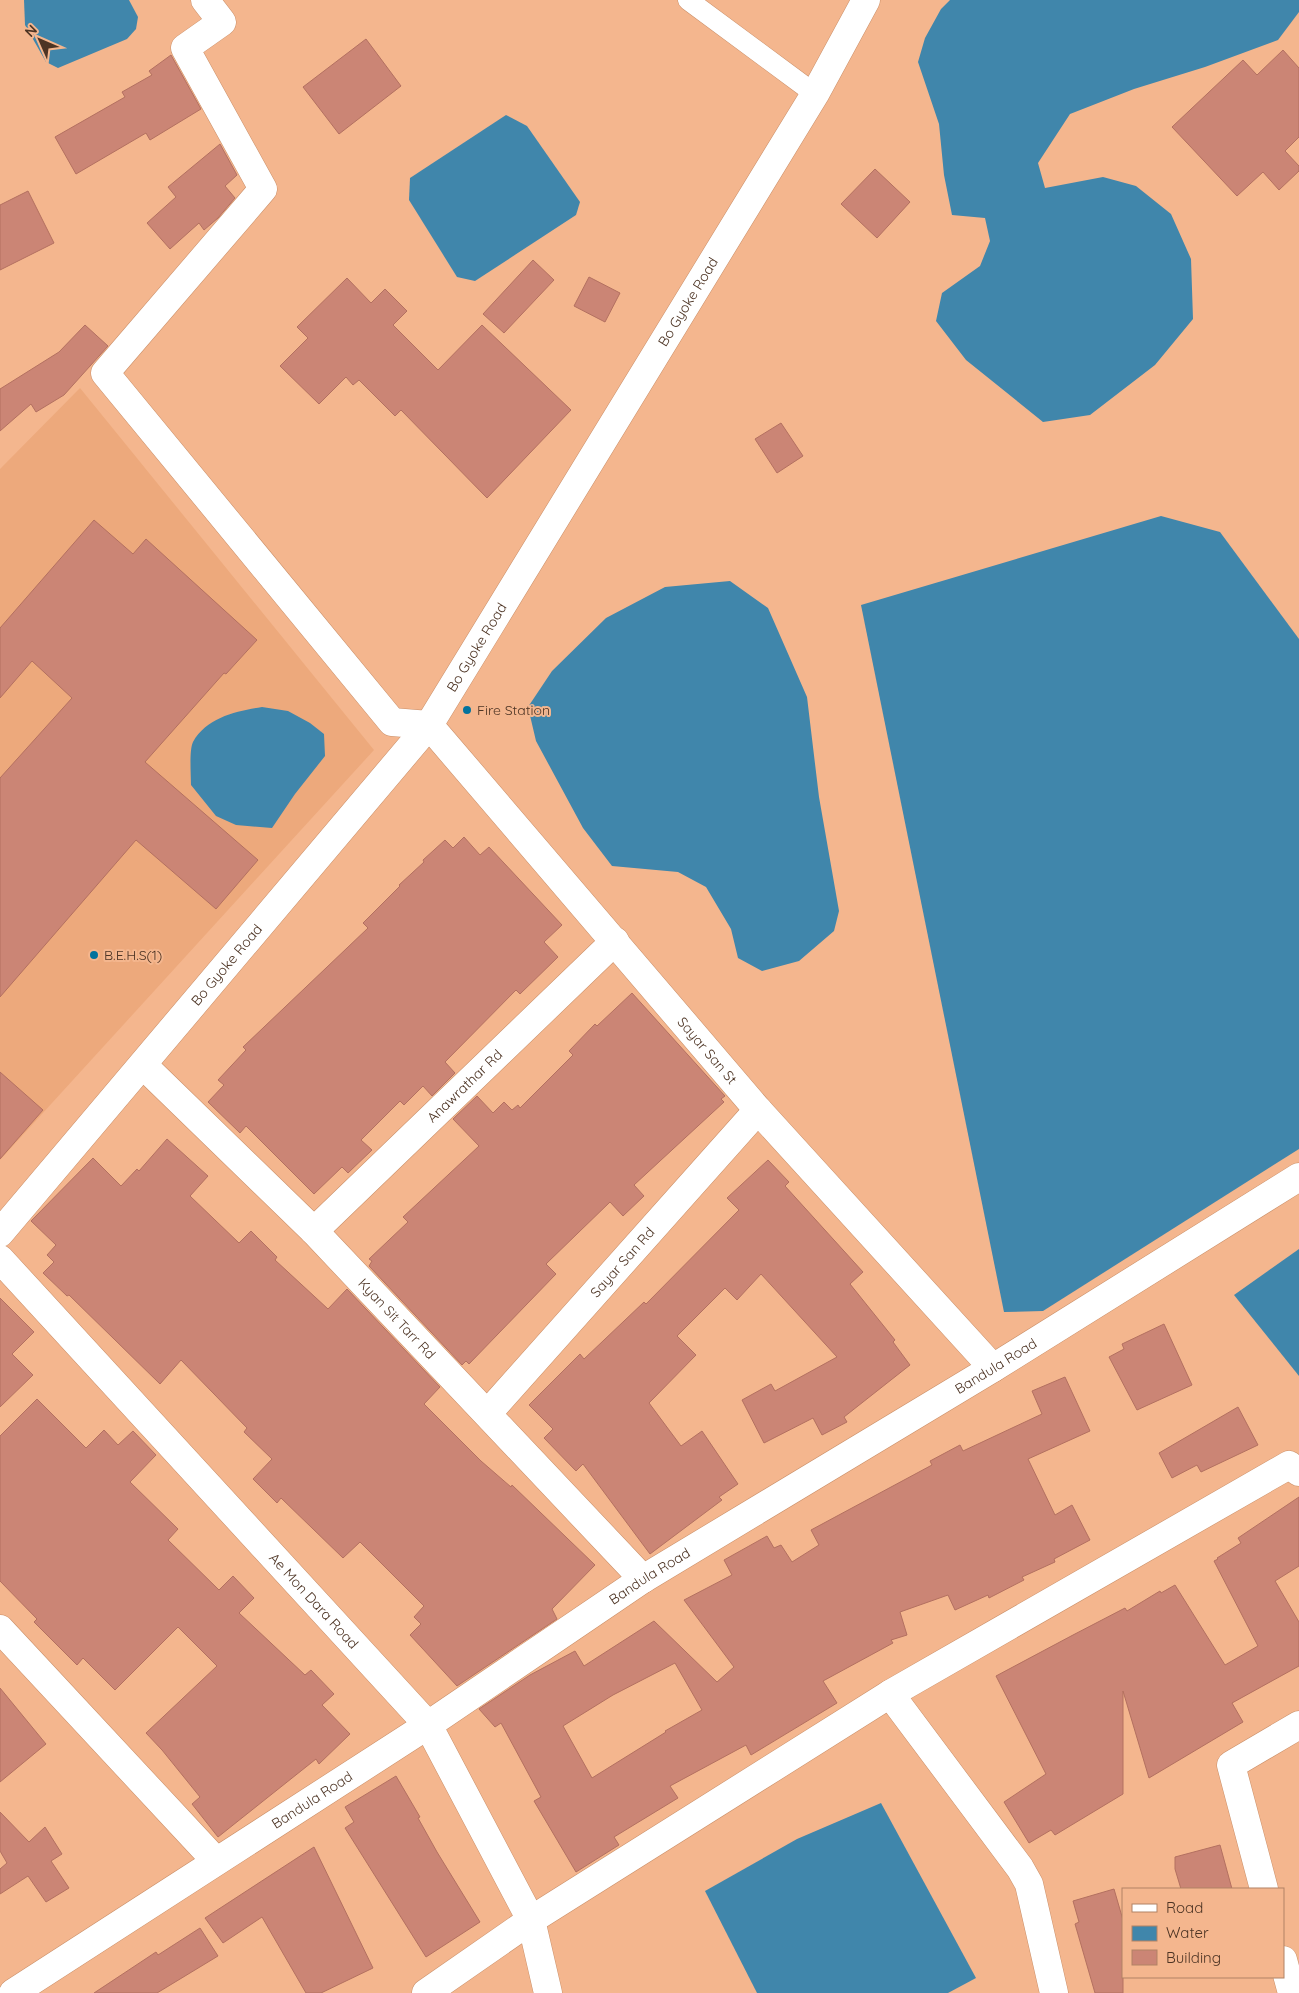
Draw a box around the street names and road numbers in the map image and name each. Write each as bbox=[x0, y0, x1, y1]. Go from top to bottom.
street label: Bo Gyoke Road bbox=[654, 254, 722, 350]
street label: Bo Gyoke Road bbox=[442, 599, 511, 695]
street label: Bo Gyoke Road bbox=[187, 920, 266, 1009]
street label: Sayar San St bbox=[673, 1013, 741, 1088]
street label: Anawrathar Rd bbox=[423, 1046, 506, 1126]
street label: Sayar San Rd bbox=[586, 1223, 658, 1301]
street label: Kyan Sit Tarr Rd bbox=[354, 1274, 439, 1363]
street label: Bandula Road bbox=[952, 1334, 1040, 1398]
street label: Bandula Road bbox=[605, 1544, 693, 1608]
street label: Ae Mon Dara Road bbox=[265, 1549, 362, 1652]
street label: Bandula Road bbox=[268, 1767, 356, 1833]

